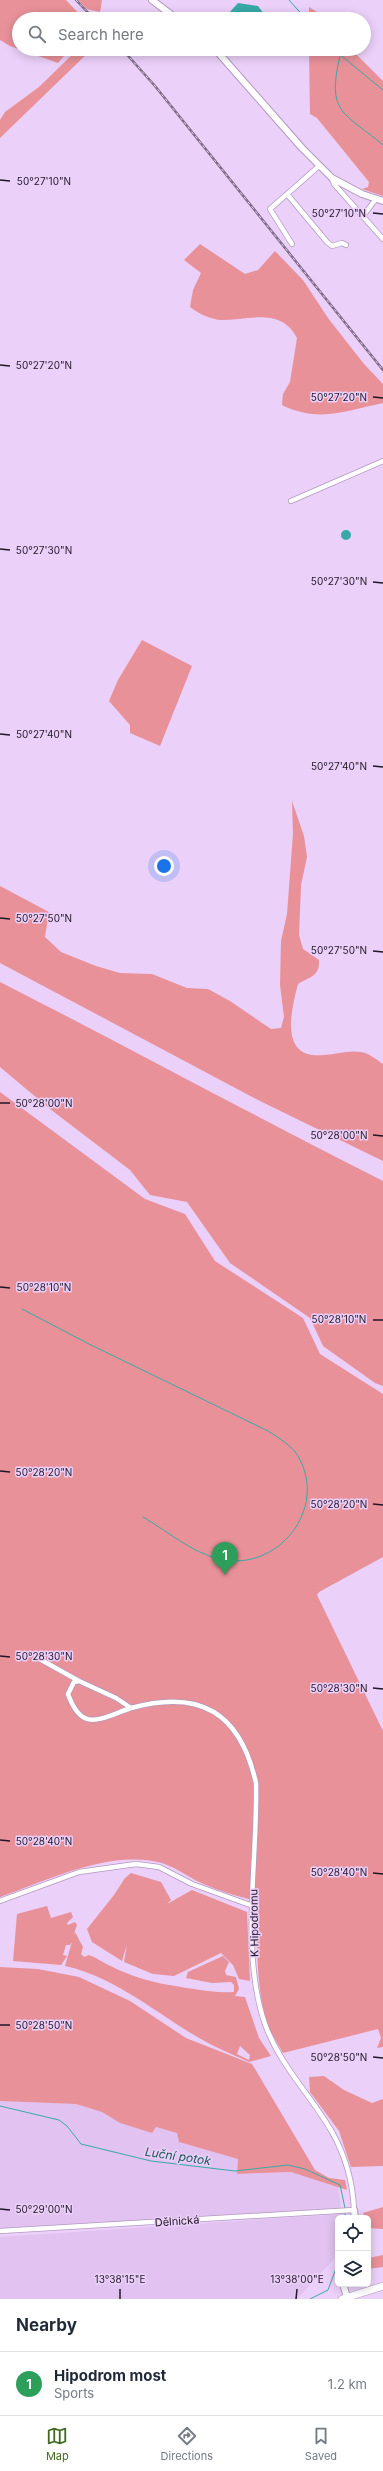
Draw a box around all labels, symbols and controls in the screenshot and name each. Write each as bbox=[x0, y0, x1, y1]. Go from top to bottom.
search box bbox=[12, 12, 371, 56]
icon: search bbox=[26, 23, 48, 45]
text: Search here bbox=[58, 25, 144, 44]
text: 50°27'10"N bbox=[17, 175, 71, 187]
text: 50°27'10"N bbox=[312, 207, 366, 219]
text: 50°27'20"N bbox=[16, 359, 72, 371]
text: 50°27'20"N bbox=[311, 391, 367, 403]
text: 50°27'30"N bbox=[16, 544, 72, 556]
text: 50°27'30"N bbox=[311, 575, 367, 587]
text: 50°27'40"N bbox=[16, 728, 72, 740]
text: 50°27'40"N bbox=[311, 760, 367, 772]
your location bbox=[154, 856, 174, 876]
text: 50°27'50"N bbox=[16, 912, 72, 924]
text: 50°27'50"N bbox=[311, 944, 367, 956]
text: 50°28'00"N bbox=[15, 1097, 73, 1109]
text: 50°28'00"N bbox=[310, 1129, 368, 1141]
text: 50°28'10"N bbox=[17, 1281, 71, 1293]
text: 50°28'10"N bbox=[312, 1313, 366, 1325]
text: 50°28'20"N bbox=[16, 1466, 72, 1478]
text: 50°28'20"N bbox=[311, 1498, 367, 1510]
pin: 1 bbox=[212, 1542, 238, 1575]
text: 50°28'30"N bbox=[16, 1650, 72, 1662]
text: 50°28'30"N bbox=[311, 1682, 367, 1694]
text: 50°28'40"N bbox=[16, 1835, 72, 1847]
text: 50°28'40"N bbox=[311, 1866, 367, 1878]
street label: K Hipodromu bbox=[246, 1889, 262, 1957]
text: 50°28'50"N bbox=[16, 2019, 72, 2031]
text: 50°28'50"N bbox=[311, 2051, 367, 2063]
water label: Luční potok bbox=[144, 2144, 212, 2168]
text: 50°29'00"N bbox=[15, 2203, 73, 2215]
street label: Dělnická bbox=[154, 2212, 200, 2230]
map controls bbox=[335, 2215, 371, 2287]
button: locate bbox=[335, 2215, 371, 2251]
button: layers bbox=[335, 2251, 371, 2287]
text: 13°38'15"E bbox=[95, 2273, 145, 2285]
text: 13°38'00"E bbox=[270, 2273, 324, 2285]
text: Nearby bbox=[16, 2315, 77, 2335]
text: Hipodrom most bbox=[54, 2366, 166, 2385]
text: 1 bbox=[26, 2376, 32, 2392]
text: 1.2 km bbox=[328, 2376, 367, 2392]
text: Sports bbox=[54, 2385, 94, 2401]
tab: Map bbox=[46, 2425, 69, 2463]
tab: Directions bbox=[161, 2425, 213, 2463]
tab: Saved bbox=[305, 2425, 337, 2463]

